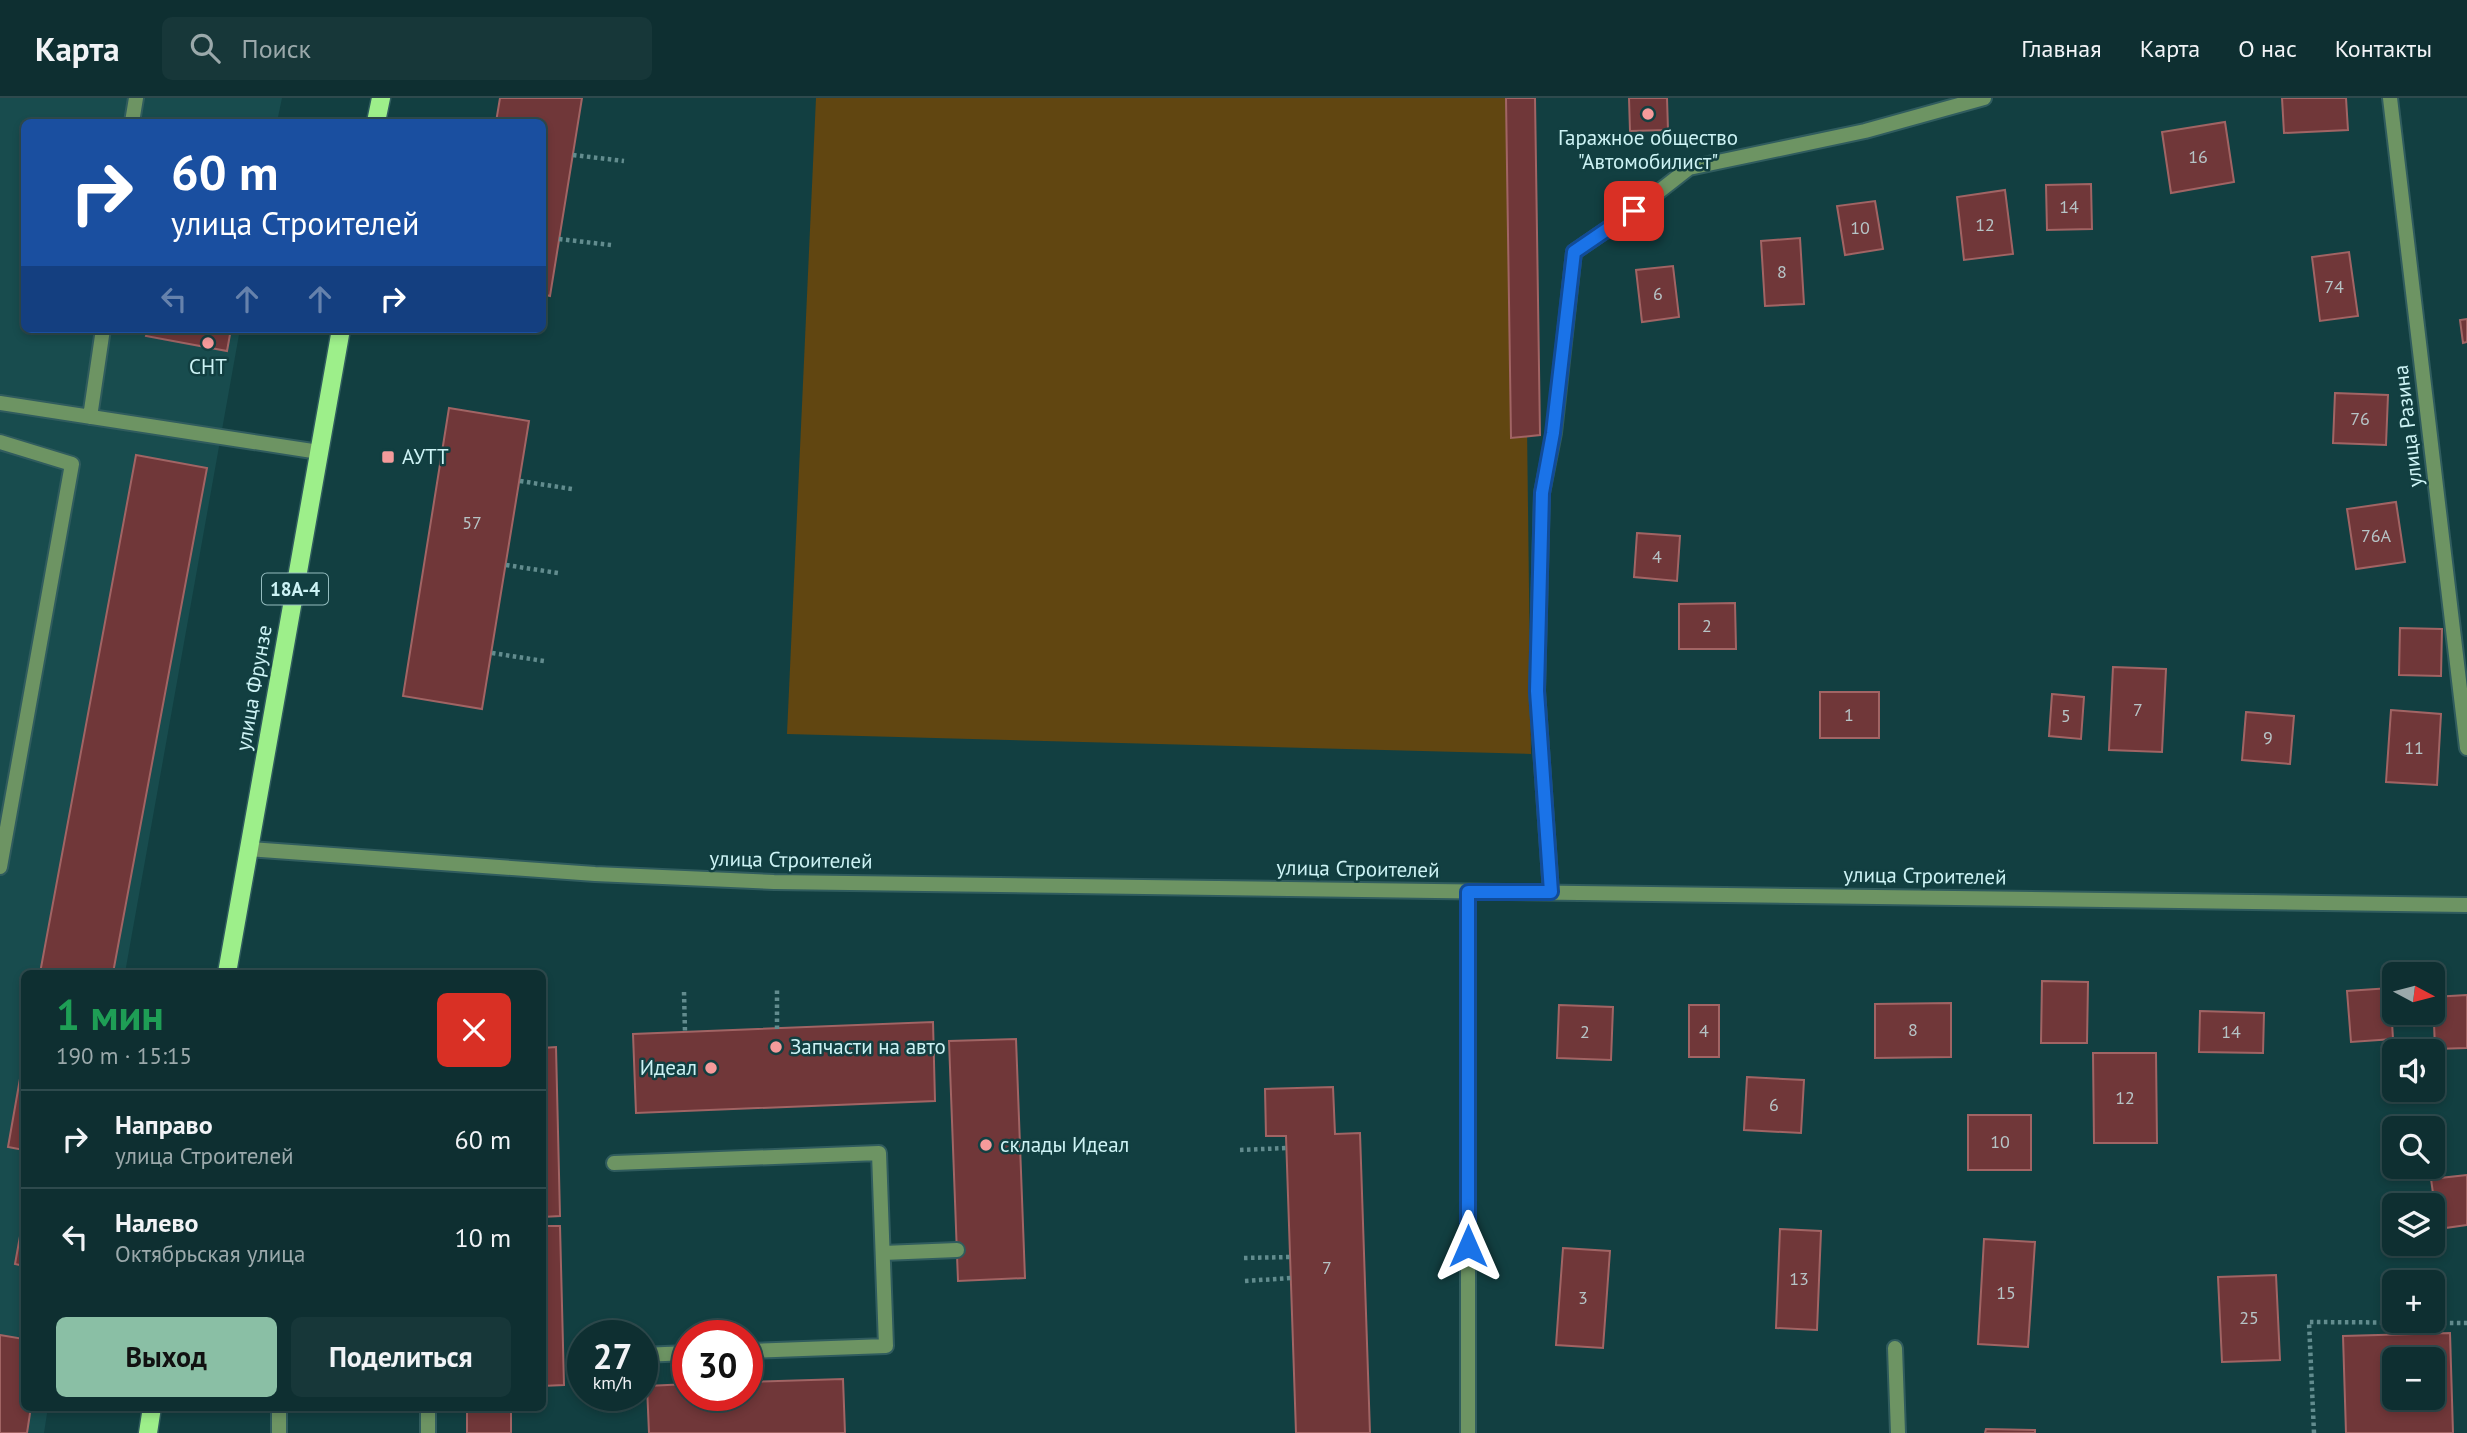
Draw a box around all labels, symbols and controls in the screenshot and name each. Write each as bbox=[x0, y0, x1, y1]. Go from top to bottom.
search box bbox=[162, 17, 652, 80]
text: Карта bbox=[35, 27, 120, 70]
icon: search bbox=[186, 29, 224, 67]
text: Поиск bbox=[242, 32, 311, 65]
text: Главная bbox=[2021, 33, 2102, 64]
text: Карта bbox=[2140, 33, 2200, 64]
text: О нас bbox=[2238, 33, 2297, 64]
text: Контакты bbox=[2335, 33, 2432, 64]
marker: Гаражное общество "Автомобилист" bbox=[1640, 106, 1656, 122]
place label: Гаражное общество "Автомобилист" bbox=[1558, 124, 1738, 175]
text: 60 m bbox=[171, 140, 278, 204]
house number: 16 bbox=[2188, 145, 2208, 168]
icon: right bbox=[56, 147, 147, 238]
pin bbox=[1604, 181, 1664, 241]
icon: arrive bbox=[1615, 192, 1653, 230]
house number: 14 bbox=[2059, 195, 2079, 218]
text: улица Строителей bbox=[171, 202, 420, 244]
house number: 12 bbox=[1975, 213, 1995, 236]
house number: 10 bbox=[1850, 216, 1870, 239]
house number: 8 bbox=[1777, 260, 1787, 283]
house number: 74 bbox=[2324, 275, 2344, 298]
icon: left bbox=[155, 280, 193, 318]
icon: ahead bbox=[228, 280, 266, 318]
icon: ahead bbox=[301, 280, 339, 318]
icon: right bbox=[374, 280, 412, 318]
house number: 6 bbox=[1653, 282, 1663, 305]
marker: СНТ bbox=[200, 335, 216, 351]
place label: СНТ bbox=[189, 353, 227, 380]
street label: улица Разина bbox=[2387, 363, 2428, 489]
house number: 76 bbox=[2350, 407, 2370, 430]
place label: АУТТ bbox=[402, 443, 449, 470]
marker: АУТТ bbox=[380, 449, 396, 465]
house number: 57 bbox=[462, 511, 482, 534]
house number: 76А bbox=[2361, 524, 2392, 547]
house number: 4 bbox=[1652, 545, 1662, 568]
road number: 18А-4 bbox=[262, 574, 328, 604]
house number: 2 bbox=[1702, 614, 1712, 637]
street label: улица Фрунзе bbox=[229, 623, 278, 753]
house number: 7 bbox=[2133, 698, 2143, 721]
house number: 1 bbox=[1844, 703, 1854, 726]
house number: 5 bbox=[2061, 704, 2071, 727]
house number: 9 bbox=[2263, 726, 2273, 749]
house number: 11 bbox=[2404, 736, 2424, 759]
street label: улица Строителей bbox=[709, 845, 873, 874]
street label: улица Строителей bbox=[1276, 854, 1440, 883]
street label: улица Строителей bbox=[1843, 861, 2007, 890]
north arrow bbox=[2382, 962, 2445, 1026]
map controls bbox=[2382, 962, 2445, 1410]
text: 1 мин bbox=[56, 987, 164, 1042]
button: close bbox=[437, 993, 511, 1067]
house number: 8 bbox=[1908, 1018, 1918, 1041]
house number: 4 bbox=[1699, 1019, 1709, 1042]
house number: 2 bbox=[1580, 1020, 1590, 1043]
house number: 14 bbox=[2221, 1020, 2241, 1043]
place label: Запчасти на авто bbox=[790, 1033, 946, 1060]
marker: Запчасти на авто bbox=[768, 1039, 784, 1055]
button: sound bbox=[2382, 1039, 2445, 1102]
text: 190 m · 15:15 bbox=[56, 1041, 192, 1070]
place label: Идеал bbox=[640, 1054, 697, 1081]
marker: Идеал bbox=[703, 1060, 719, 1076]
house number: 12 bbox=[2115, 1086, 2135, 1109]
house number: 6 bbox=[1769, 1093, 1779, 1116]
text: Направо bbox=[115, 1108, 213, 1141]
button: search bbox=[2382, 1116, 2445, 1179]
icon: right bbox=[56, 1120, 94, 1158]
text: 60 m bbox=[455, 1123, 511, 1156]
house number: 10 bbox=[1990, 1130, 2010, 1153]
place label: склады Идеал bbox=[1000, 1131, 1129, 1158]
marker: склады Идеал bbox=[978, 1137, 994, 1153]
text: улица Строителей bbox=[115, 1141, 294, 1170]
button: layers bbox=[2382, 1193, 2445, 1256]
text: Налево bbox=[115, 1206, 199, 1239]
position arrow bbox=[1431, 1209, 1505, 1283]
icon: left bbox=[56, 1218, 94, 1256]
text: 10 m bbox=[455, 1221, 511, 1254]
text: Октябрьская улица bbox=[115, 1239, 305, 1268]
house number: 7 bbox=[1322, 1256, 1332, 1279]
house number: 13 bbox=[1789, 1267, 1809, 1290]
button: + bbox=[2382, 1270, 2445, 1333]
house number: 15 bbox=[1996, 1281, 2016, 1304]
house number: 3 bbox=[1578, 1286, 1588, 1309]
house number: 25 bbox=[2239, 1306, 2259, 1329]
button: Выход bbox=[56, 1317, 277, 1397]
button: Поделиться bbox=[291, 1317, 511, 1397]
speed limit sign: 30 bbox=[672, 1320, 763, 1411]
text: 27 bbox=[593, 1333, 632, 1379]
button: − bbox=[2382, 1347, 2445, 1410]
text: km/h bbox=[593, 1371, 632, 1394]

